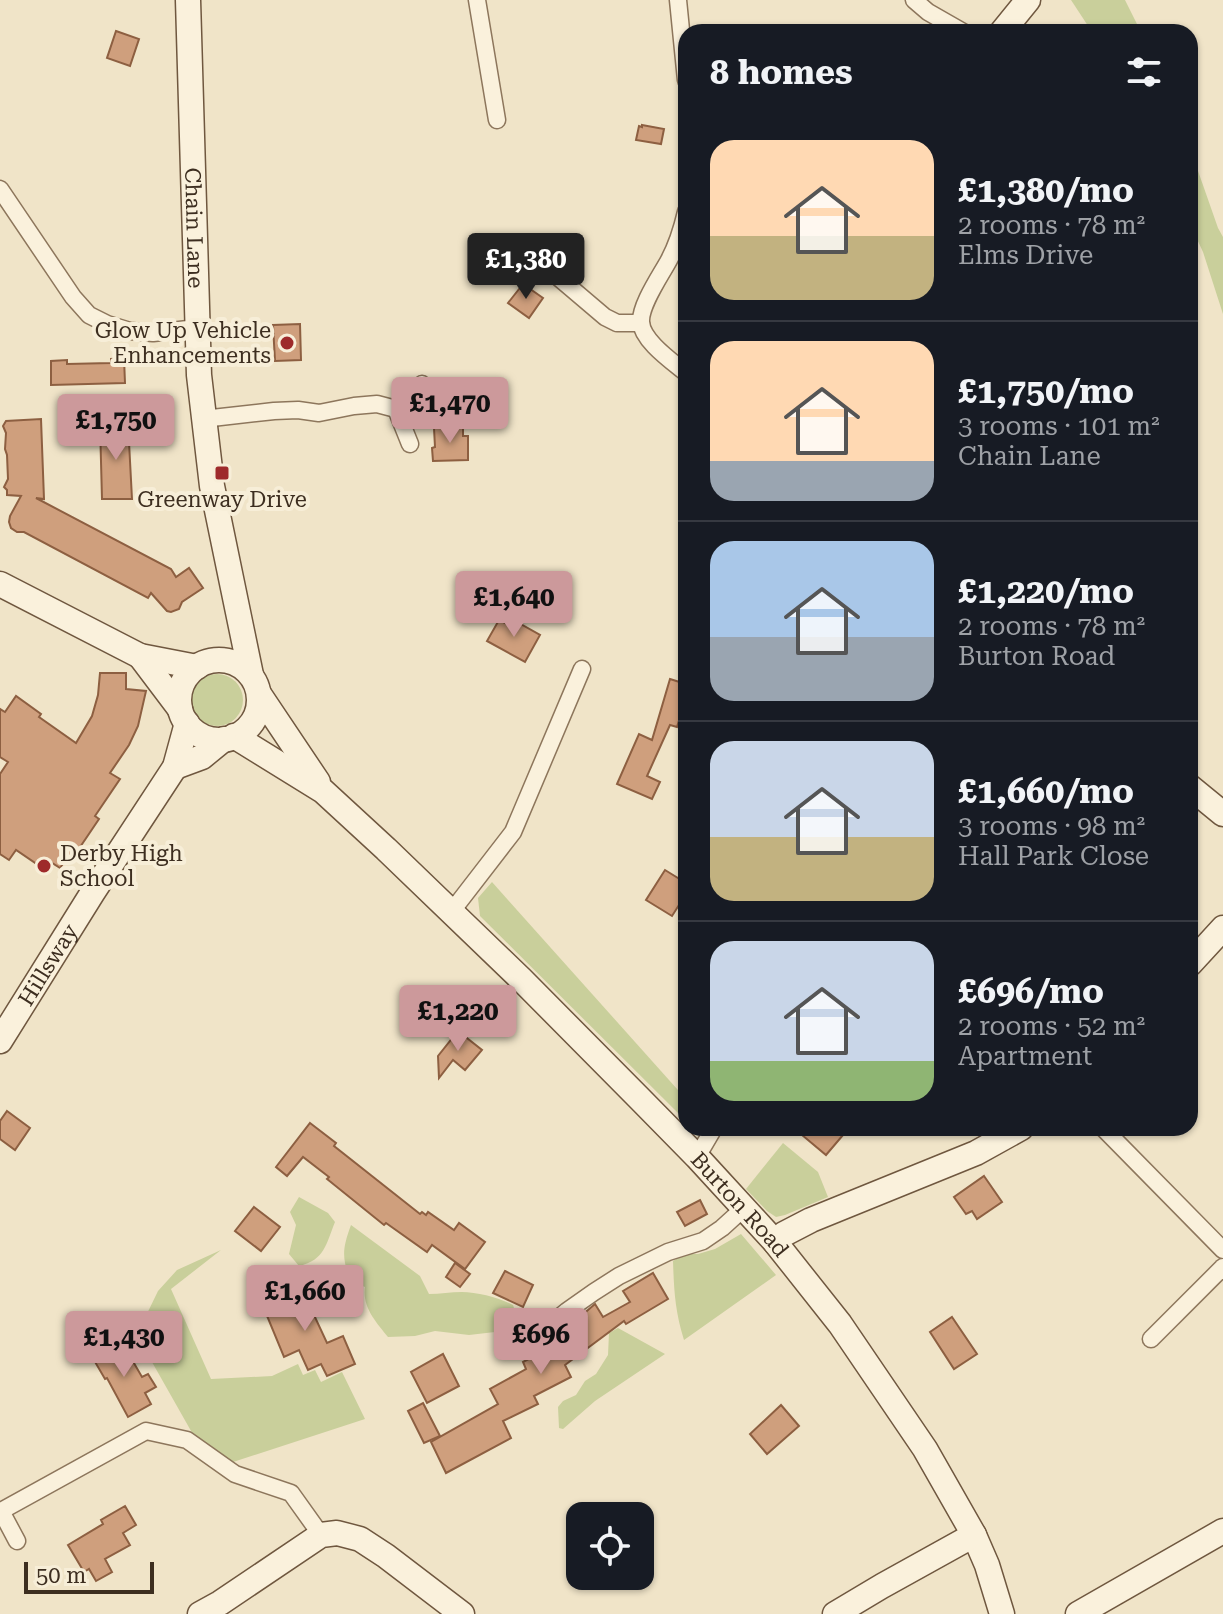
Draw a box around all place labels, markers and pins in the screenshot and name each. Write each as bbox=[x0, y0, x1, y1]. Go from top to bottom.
pin: £1,380 bbox=[461, 233, 591, 301]
place label: Glow Up Vehicle Enhancements bbox=[95, 318, 271, 368]
marker: Glow Up Vehicle Enhancements bbox=[278, 334, 296, 352]
pin: £1,470 bbox=[385, 377, 515, 445]
pin: £1,750 bbox=[51, 394, 181, 462]
marker: Greenway Drive bbox=[213, 464, 231, 482]
place label: Greenway Drive bbox=[137, 487, 307, 512]
pin: £1,640 bbox=[449, 571, 579, 639]
place label: Derby High School bbox=[60, 841, 183, 891]
marker: Derby High School bbox=[35, 857, 53, 875]
pin: £1,220 bbox=[393, 985, 523, 1053]
pin: £1,660 bbox=[240, 1265, 370, 1333]
pin: £696 bbox=[494, 1308, 588, 1376]
pin: £1,430 bbox=[59, 1311, 189, 1379]

